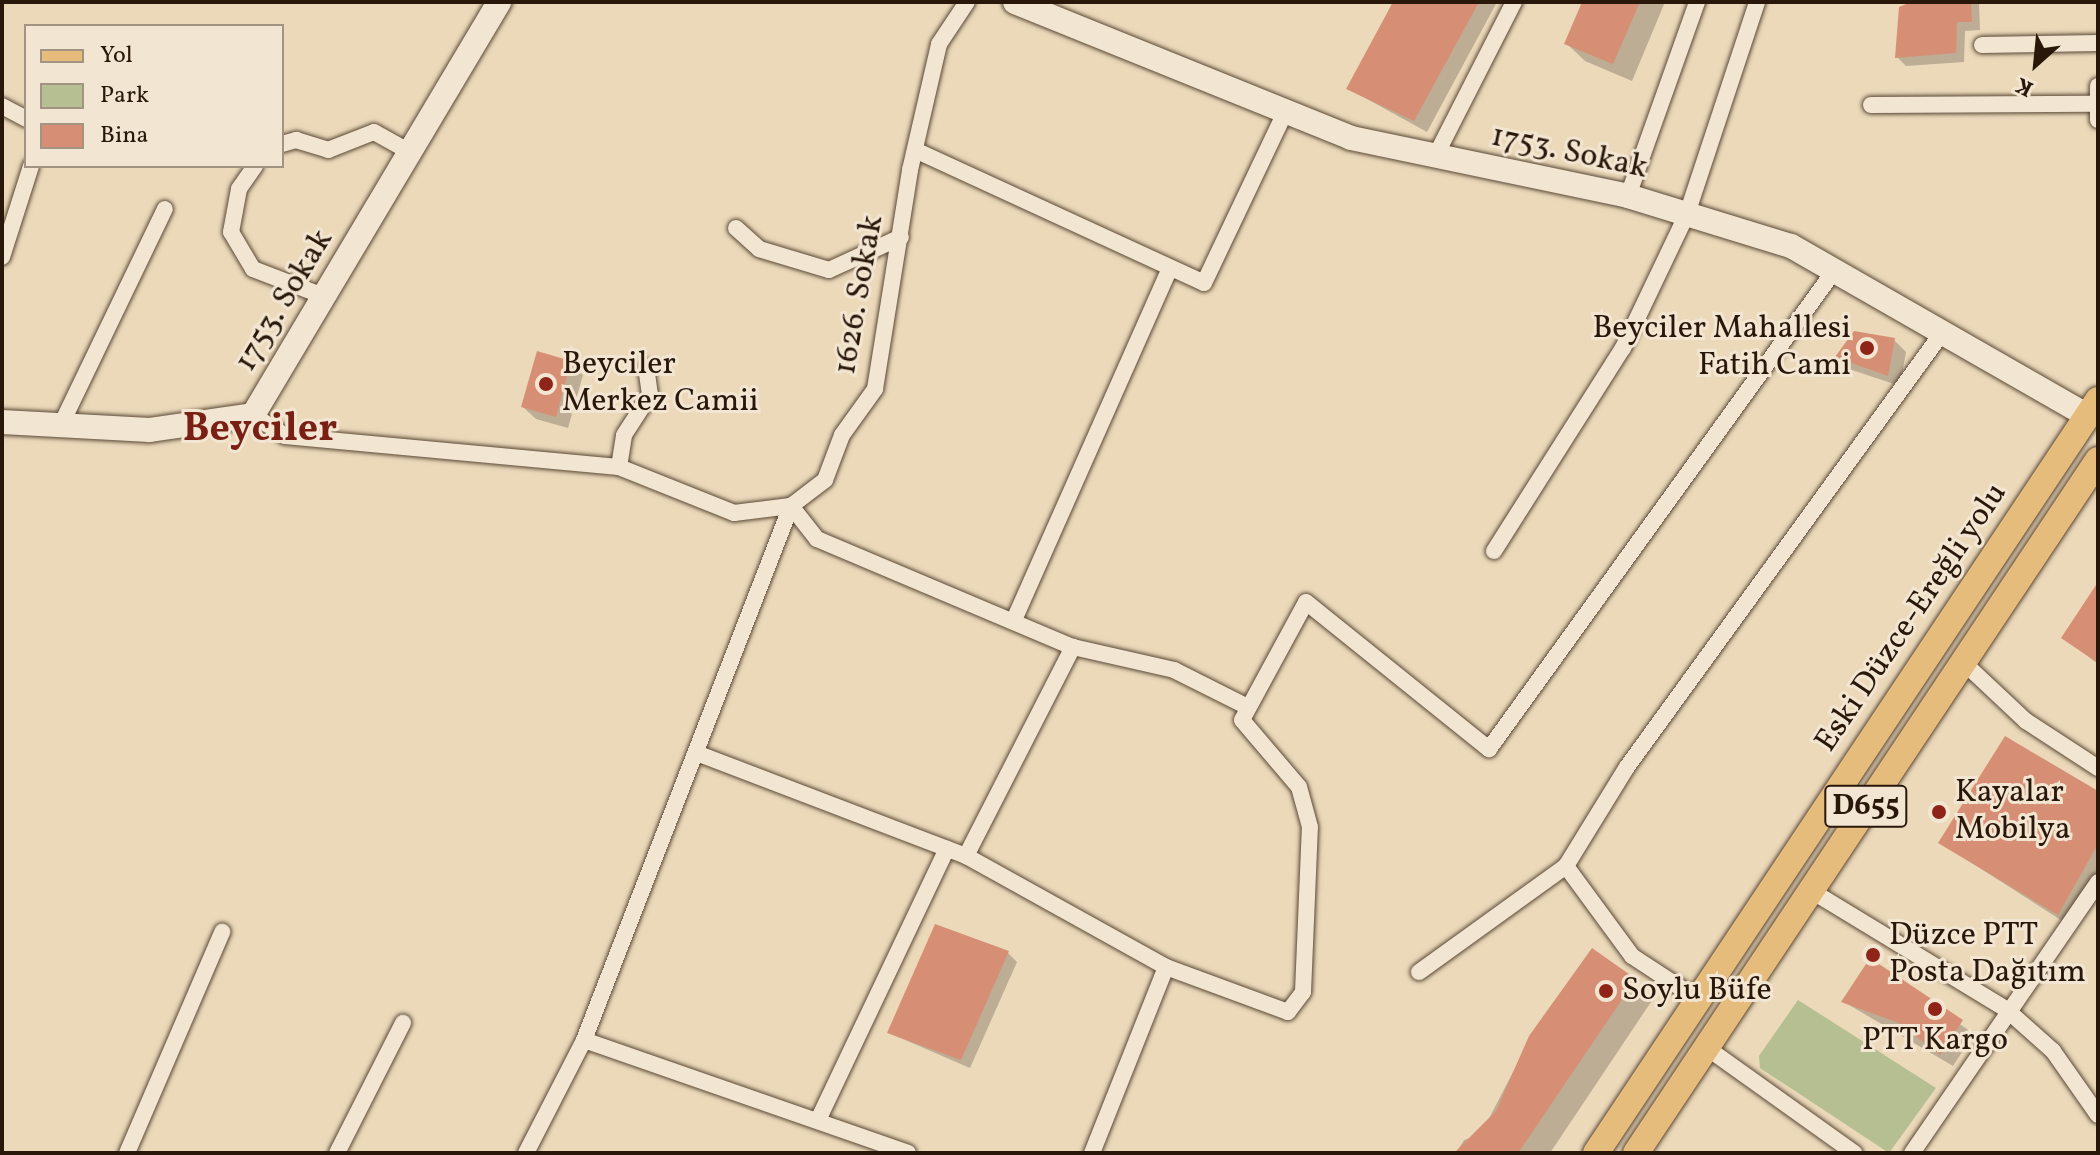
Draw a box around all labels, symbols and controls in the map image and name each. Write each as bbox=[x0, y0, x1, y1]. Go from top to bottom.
legend bbox=[24, 24, 284, 168]
north arrow bbox=[1996, 24, 2076, 104]
text: Yol bbox=[100, 39, 133, 73]
text: K bbox=[2011, 68, 2039, 103]
text: Park bbox=[100, 79, 149, 113]
street label: 1753. Sokak bbox=[1487, 118, 1651, 188]
text: Bina bbox=[100, 119, 148, 153]
street label: 1626. Sokak bbox=[827, 212, 893, 378]
street label: 1753. Sokak bbox=[228, 223, 342, 379]
place label: Beyciler Mahallesi Fatih Cami bbox=[1592, 311, 1851, 386]
marker: Beyciler Mahallesi Fatih Cami bbox=[1858, 339, 1876, 357]
place label: Beyciler Merkez Camii bbox=[562, 347, 759, 422]
marker: Beyciler Merkez Camii bbox=[537, 375, 555, 393]
district label: Beyciler bbox=[183, 406, 337, 454]
street label: Eski Düzce-Ereğli yolu bbox=[1807, 476, 2017, 760]
place label: Kayalar Mobilya bbox=[1955, 775, 2071, 850]
road number: D655 bbox=[1824, 780, 1908, 832]
marker: Kayalar Mobilya bbox=[1930, 803, 1948, 821]
place label: Düzce PTT Posta Dağıtım bbox=[1889, 918, 2086, 993]
marker: Düzce PTT Posta Dağıtım bbox=[1864, 946, 1882, 964]
place label: Soylu Büfe bbox=[1622, 972, 1772, 1010]
marker: Soylu Büfe bbox=[1597, 982, 1615, 1000]
marker: PTT Kargo bbox=[1926, 1000, 1944, 1018]
place label: PTT Kargo bbox=[1862, 1022, 2008, 1060]

